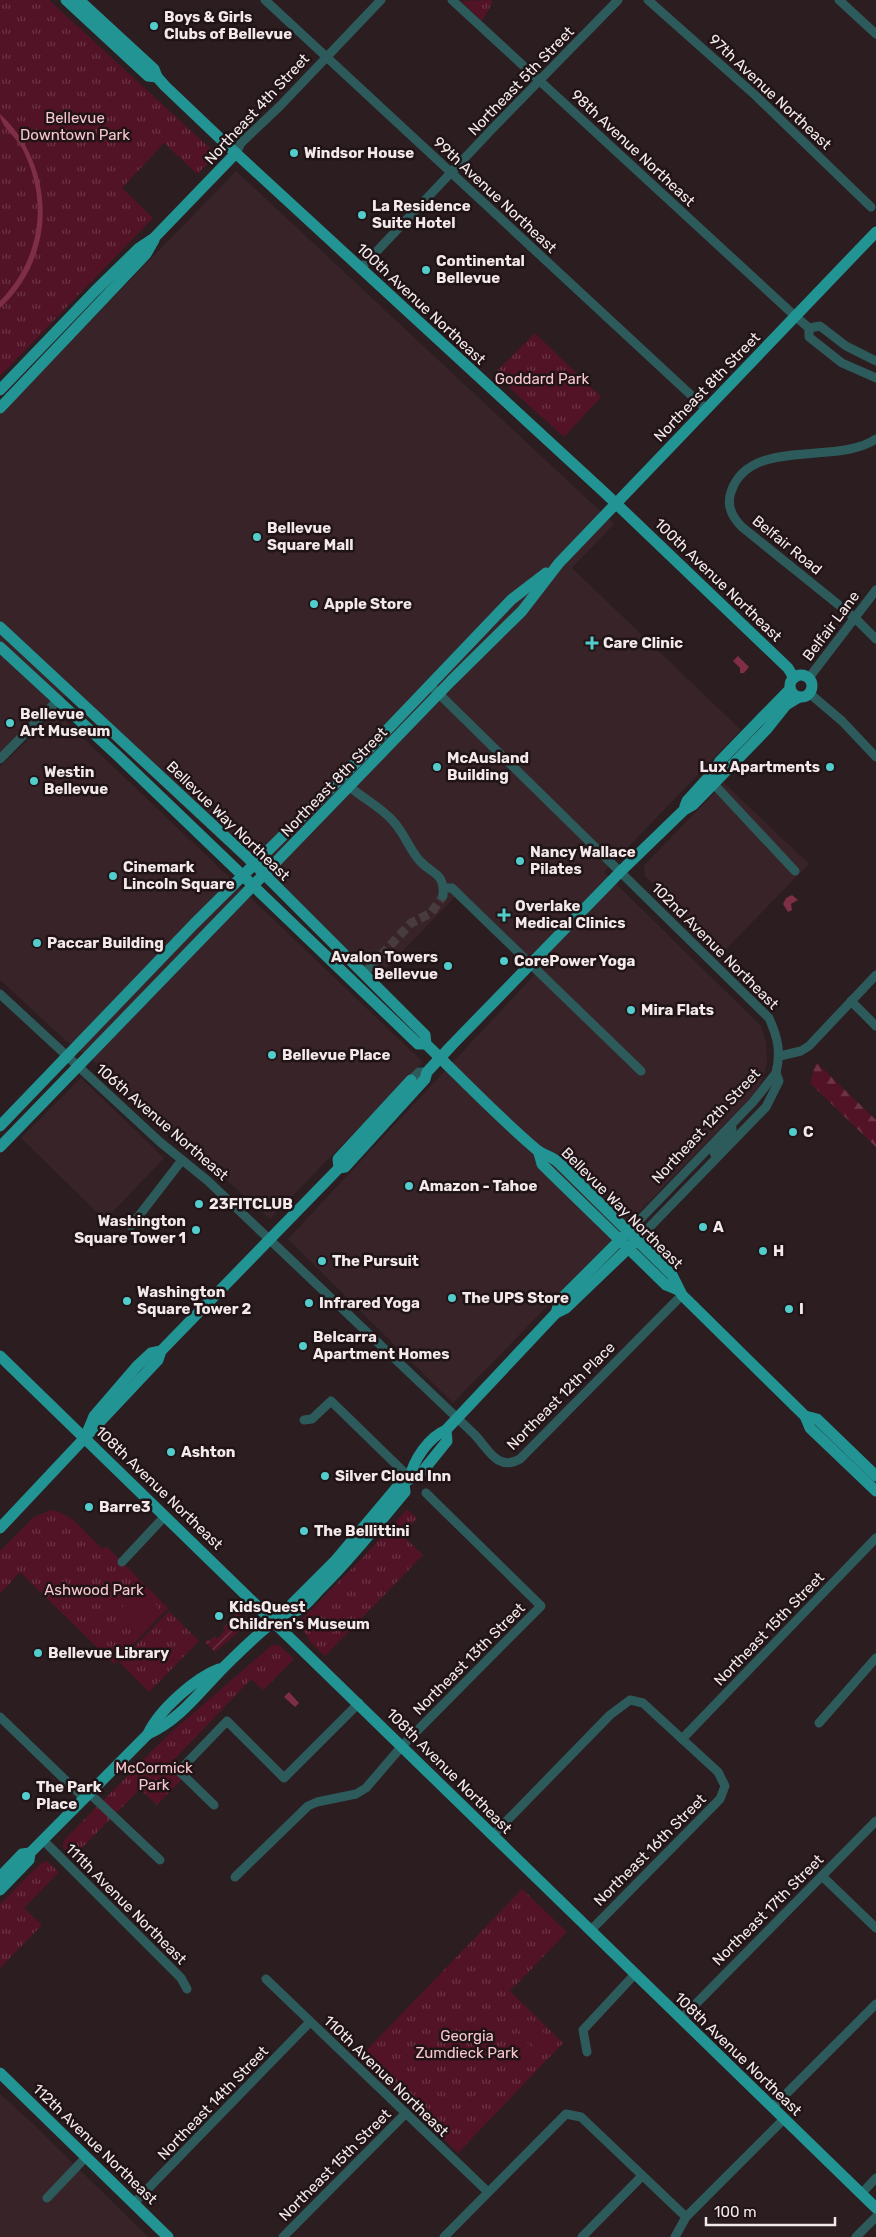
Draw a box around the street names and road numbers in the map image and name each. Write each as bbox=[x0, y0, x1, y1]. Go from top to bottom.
street label: Northeast 5th Street bbox=[464, 23, 578, 139]
street label: 97th Avenue Northeast bbox=[705, 31, 835, 154]
street label: Northeast 4th Street bbox=[201, 50, 313, 168]
street label: 98th Avenue Northeast bbox=[567, 86, 699, 210]
street label: 99th Avenue Northeast bbox=[430, 133, 561, 257]
street label: 100th Avenue Northeast bbox=[353, 239, 489, 369]
street label: Northeast 8th Street bbox=[650, 328, 764, 445]
street label: Belfair Road bbox=[749, 512, 825, 578]
street label: 100th Avenue Northeast bbox=[651, 515, 785, 646]
street label: Belfair Lane bbox=[799, 587, 863, 665]
street label: Northeast 8th Street bbox=[277, 723, 391, 840]
street label: Bellevue Way Northeast bbox=[163, 757, 293, 885]
street label: 102nd Avenue Northeast bbox=[648, 879, 782, 1013]
street label: 106th Avenue Northeast bbox=[92, 1060, 232, 1184]
street label: Northeast 12th Street bbox=[648, 1065, 764, 1187]
street label: Bellevue Way Northeast bbox=[558, 1144, 687, 1273]
street label: Northeast 12th Place bbox=[503, 1338, 619, 1454]
street label: 108th Avenue Northeast bbox=[92, 1423, 226, 1554]
street label: Northeast 15th Street bbox=[710, 1568, 828, 1690]
street label: Northeast 13th Street bbox=[409, 1599, 529, 1719]
street label: 108th Avenue Northeast bbox=[383, 1705, 516, 1838]
street label: Northeast 16th Street bbox=[590, 1790, 710, 1910]
street label: 111th Avenue Northeast bbox=[62, 1840, 190, 1968]
street label: Northeast 17th Street bbox=[709, 1851, 827, 1969]
street label: 108th Avenue Northeast bbox=[671, 1989, 805, 2120]
street label: 110th Avenue Northeast bbox=[320, 2012, 452, 2140]
street label: Northeast 14th Street bbox=[154, 2042, 272, 2164]
street label: 112th Avenue Northeast bbox=[29, 2080, 161, 2208]
street label: Northeast 15th Street bbox=[275, 2105, 395, 2225]

